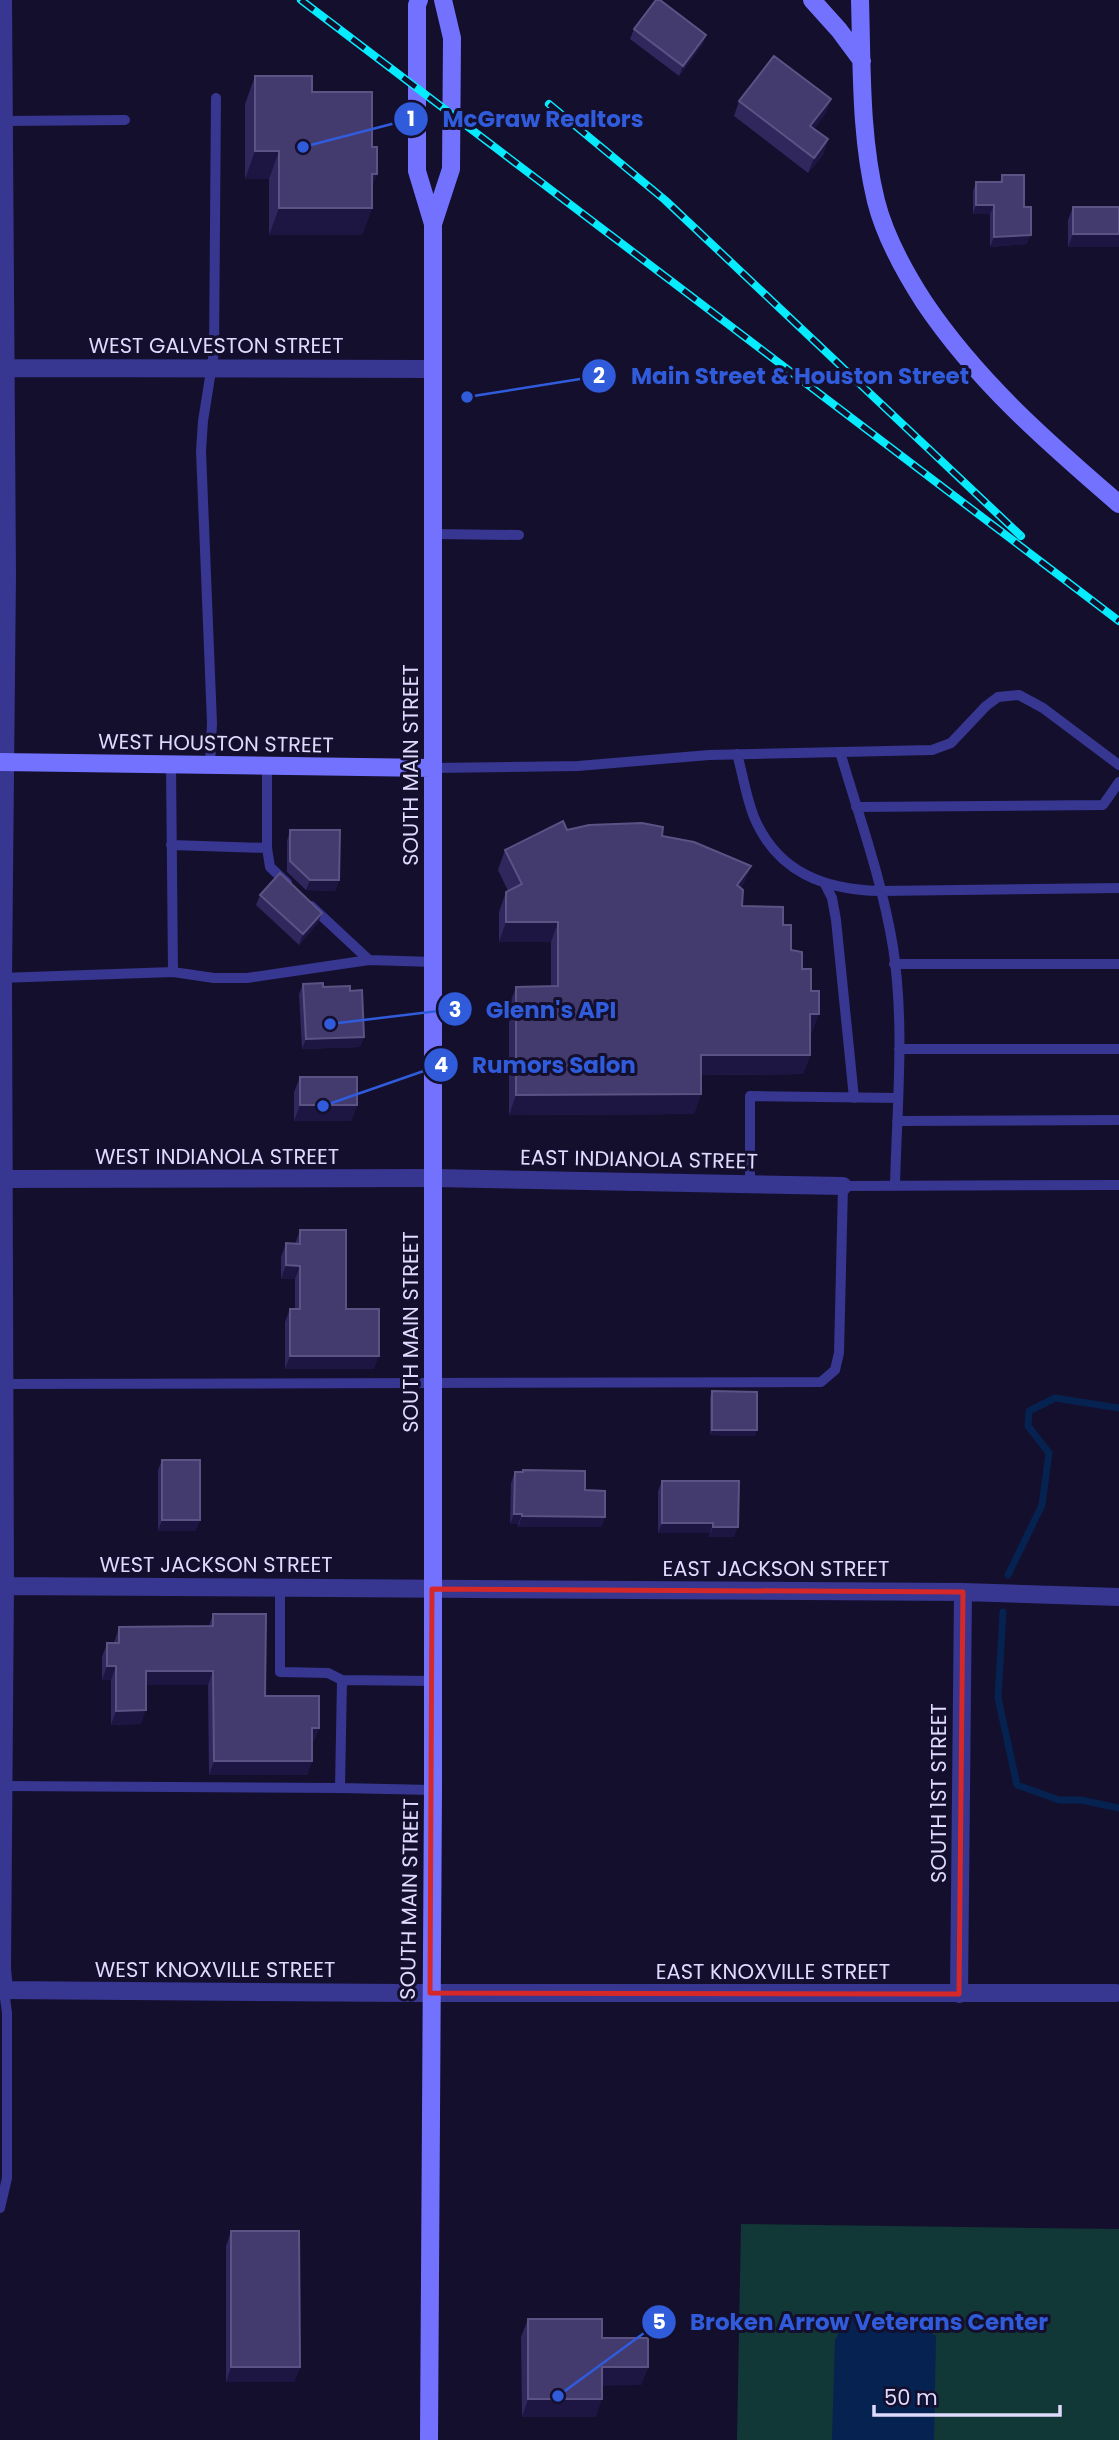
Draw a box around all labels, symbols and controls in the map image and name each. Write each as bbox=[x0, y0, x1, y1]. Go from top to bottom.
callout: McGraw Realtors bbox=[393, 97, 657, 141]
text: McGraw Realtors bbox=[442, 103, 644, 135]
text: 1 bbox=[407, 104, 415, 133]
street label: WEST GALVESTON STREET bbox=[88, 331, 344, 360]
callout: Main Street & Houston Street bbox=[582, 354, 983, 398]
text: Main Street & Houston Street bbox=[631, 360, 969, 392]
text: 2 bbox=[593, 361, 605, 390]
street label: SOUTH MAIN STREET bbox=[396, 664, 425, 866]
street label: WEST HOUSTON STREET bbox=[98, 726, 334, 760]
callout: Glenn's API bbox=[437, 987, 630, 1031]
text: Glenn's API bbox=[486, 994, 616, 1026]
text: 3 bbox=[449, 995, 461, 1024]
callout: Rumors Salon bbox=[423, 1043, 650, 1087]
text: Rumors Salon bbox=[472, 1049, 636, 1081]
text: 4 bbox=[434, 1050, 448, 1079]
street label: WEST INDIANOLA STREET bbox=[95, 1142, 339, 1171]
street label: EAST INDIANOLA STREET bbox=[520, 1142, 758, 1176]
street label: SOUTH MAIN STREET bbox=[396, 1231, 425, 1433]
street label: WEST JACKSON STREET bbox=[99, 1550, 333, 1579]
street label: EAST JACKSON STREET bbox=[663, 1554, 889, 1583]
street label: SOUTH 1ST STREET bbox=[924, 1703, 953, 1883]
street label: SOUTH MAIN STREET bbox=[393, 1798, 425, 2000]
street label: WEST KNOXVILLE STREET bbox=[95, 1955, 335, 1984]
street label: EAST KNOXVILLE STREET bbox=[656, 1957, 890, 1986]
callout: Broken Arrow Veterans Center bbox=[641, 2300, 1063, 2344]
text: Broken Arrow Veterans Center bbox=[690, 2306, 1048, 2338]
text: 5 bbox=[652, 2307, 666, 2336]
scale bar bbox=[874, 2374, 1060, 2418]
text: 50 m bbox=[884, 2383, 938, 2412]

